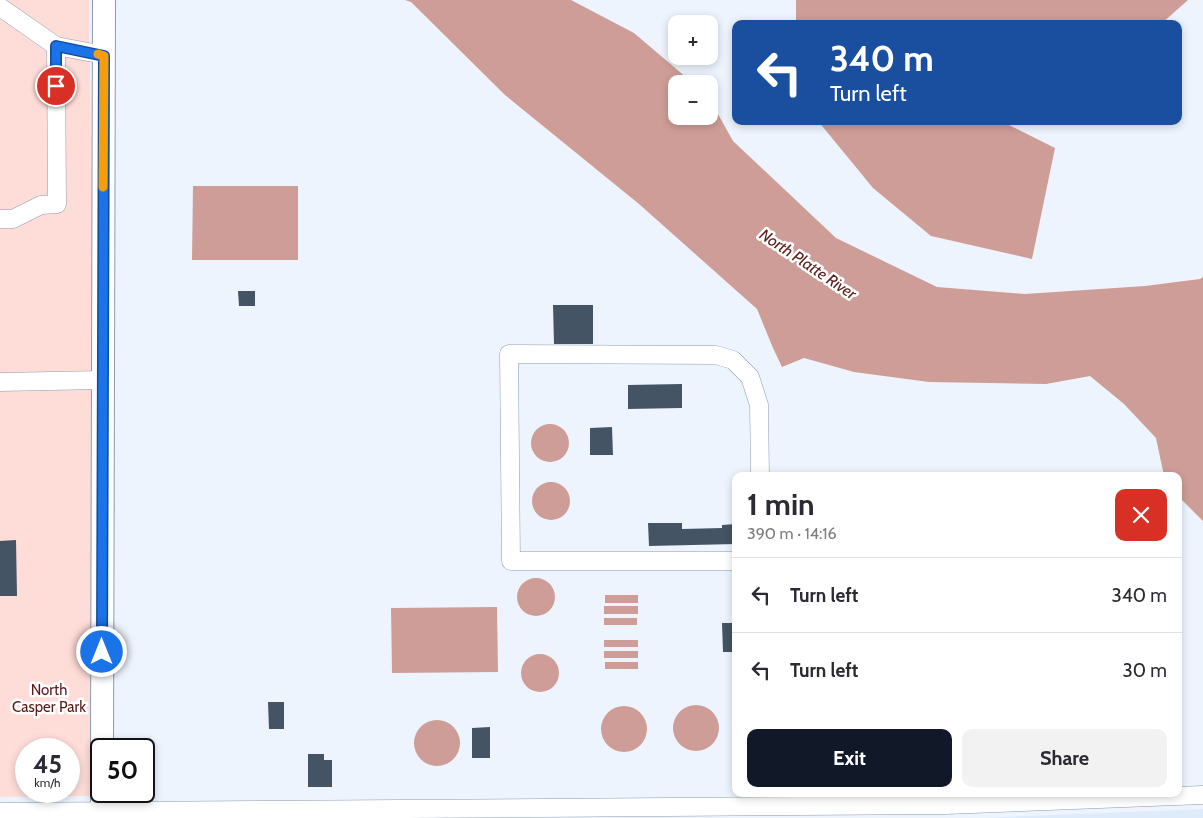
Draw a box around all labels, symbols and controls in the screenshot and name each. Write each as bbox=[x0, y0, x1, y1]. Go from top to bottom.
map controls bbox=[668, 15, 718, 125]
button: + bbox=[668, 15, 718, 65]
text: 340 m bbox=[830, 37, 934, 80]
icon: left bbox=[747, 40, 812, 105]
pin bbox=[35, 65, 77, 107]
icon: arrive bbox=[42, 72, 70, 100]
button: − bbox=[668, 75, 718, 125]
text: Turn left bbox=[830, 80, 907, 107]
water label: North Platte River bbox=[756, 225, 861, 304]
text: 1 min bbox=[747, 486, 815, 523]
button: close bbox=[1115, 489, 1167, 541]
text: 390 m · 14:16 bbox=[747, 524, 837, 543]
icon: left bbox=[747, 581, 775, 609]
text: Turn left bbox=[790, 584, 858, 607]
text: 340 m bbox=[1112, 584, 1167, 607]
position arrow bbox=[75, 625, 127, 677]
icon: left bbox=[747, 656, 775, 684]
text: Turn left bbox=[790, 659, 858, 682]
text: 30 m bbox=[1123, 659, 1167, 682]
park label: North Casper Park bbox=[12, 681, 86, 716]
button: Exit bbox=[747, 729, 952, 787]
button: Share bbox=[962, 729, 1167, 787]
speed limit sign: 50 bbox=[90, 738, 155, 803]
text: 45 bbox=[33, 749, 62, 779]
text: km/h bbox=[34, 775, 61, 790]

